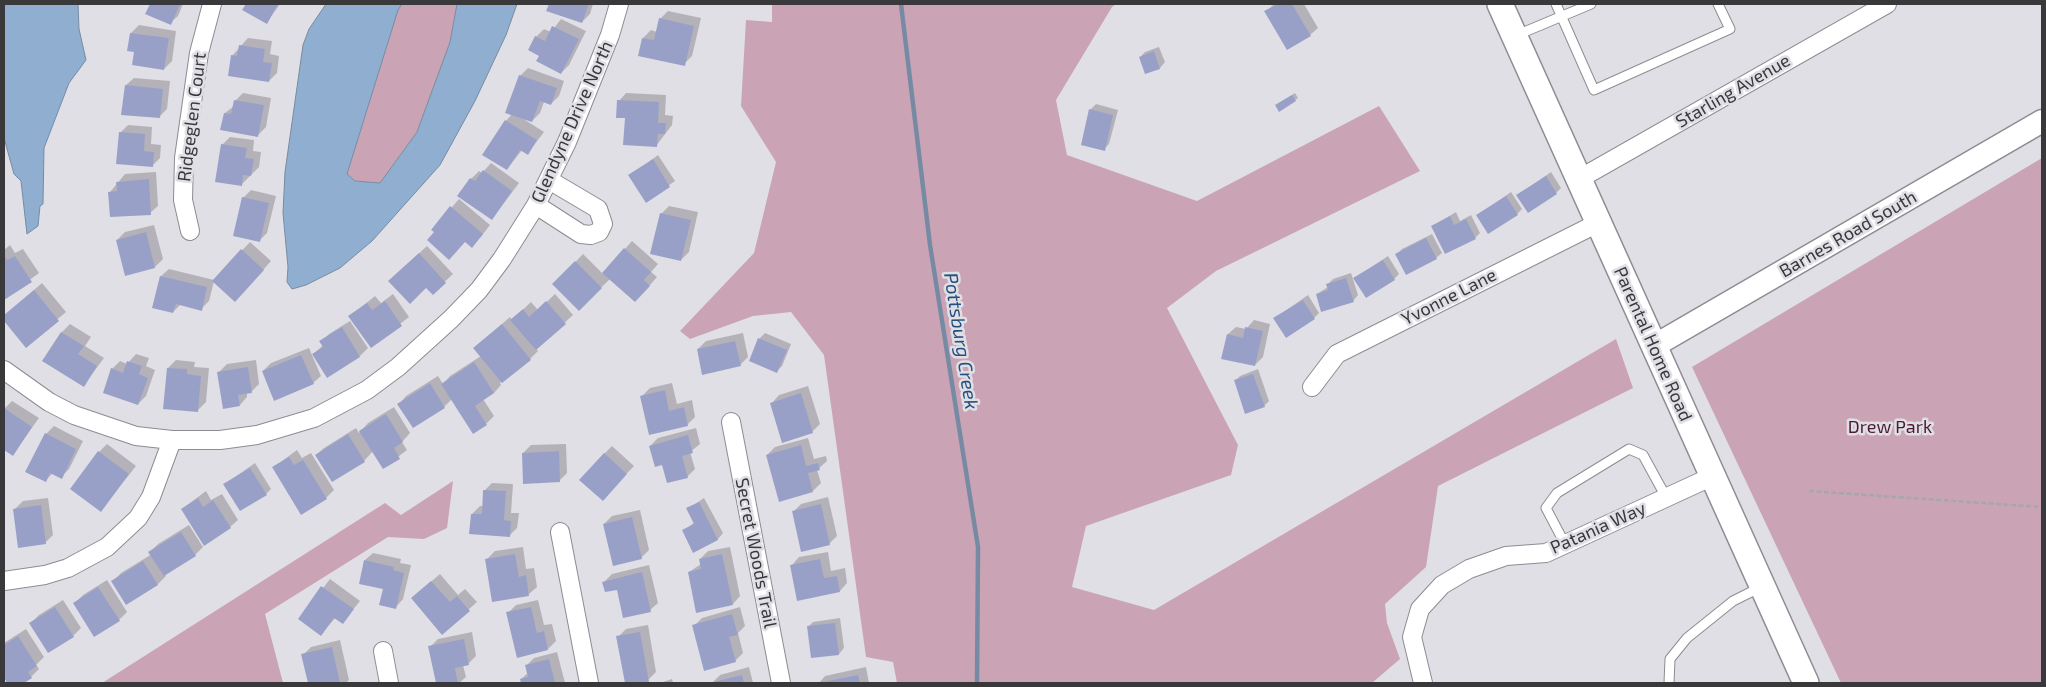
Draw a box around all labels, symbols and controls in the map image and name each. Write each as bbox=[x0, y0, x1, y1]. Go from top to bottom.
street label: Glendyne Drive North bbox=[527, 38, 617, 206]
street label: Starling Avenue bbox=[1672, 49, 1794, 133]
street label: Ridgeglen Court bbox=[173, 51, 211, 183]
street label: Barnes Road South bbox=[1776, 186, 1920, 282]
street label: Parental Home Road bbox=[1609, 263, 1697, 425]
street label: Yvonne Lane bbox=[1398, 264, 1500, 330]
water label: Pottsburg Creek bbox=[939, 271, 983, 411]
park label: Drew Park bbox=[1848, 416, 1932, 438]
street label: Secret Woods Trail bbox=[731, 476, 781, 630]
street label: Patania Way bbox=[1547, 497, 1649, 559]

